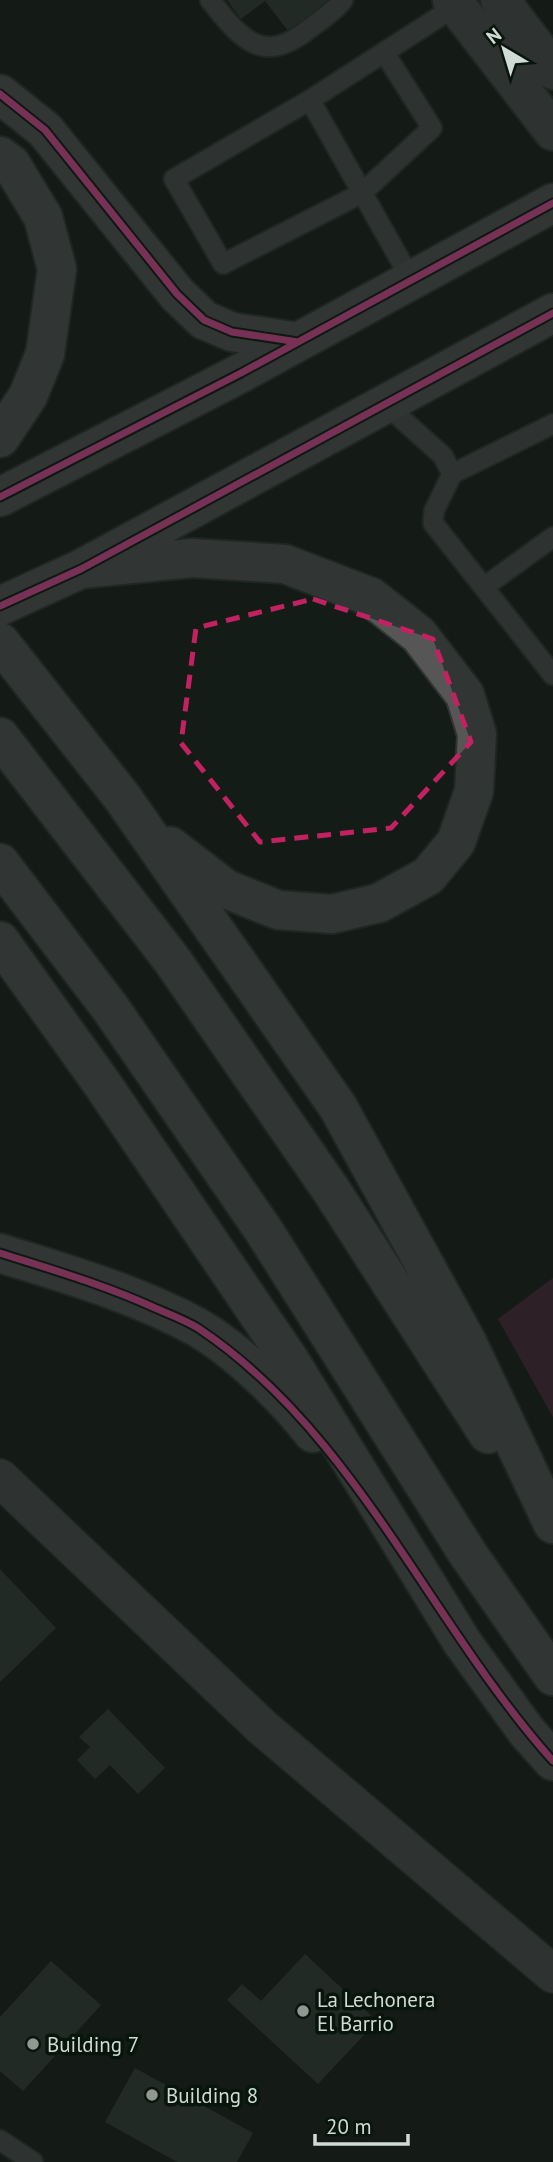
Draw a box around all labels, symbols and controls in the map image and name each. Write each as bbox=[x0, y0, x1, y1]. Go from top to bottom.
north arrow bbox=[469, 14, 539, 84]
text: N bbox=[481, 22, 506, 49]
place label: La Lechonera El Barrio bbox=[317, 1986, 435, 2037]
marker: La Lechonera El Barrio bbox=[295, 2003, 311, 2019]
place label: Building 7 bbox=[47, 2031, 139, 2058]
marker: Building 7 bbox=[25, 2036, 41, 2052]
place label: Building 8 bbox=[166, 2082, 258, 2109]
marker: Building 8 bbox=[144, 2087, 160, 2103]
scale bar bbox=[315, 2102, 408, 2146]
text: 20 m bbox=[326, 2113, 372, 2140]

